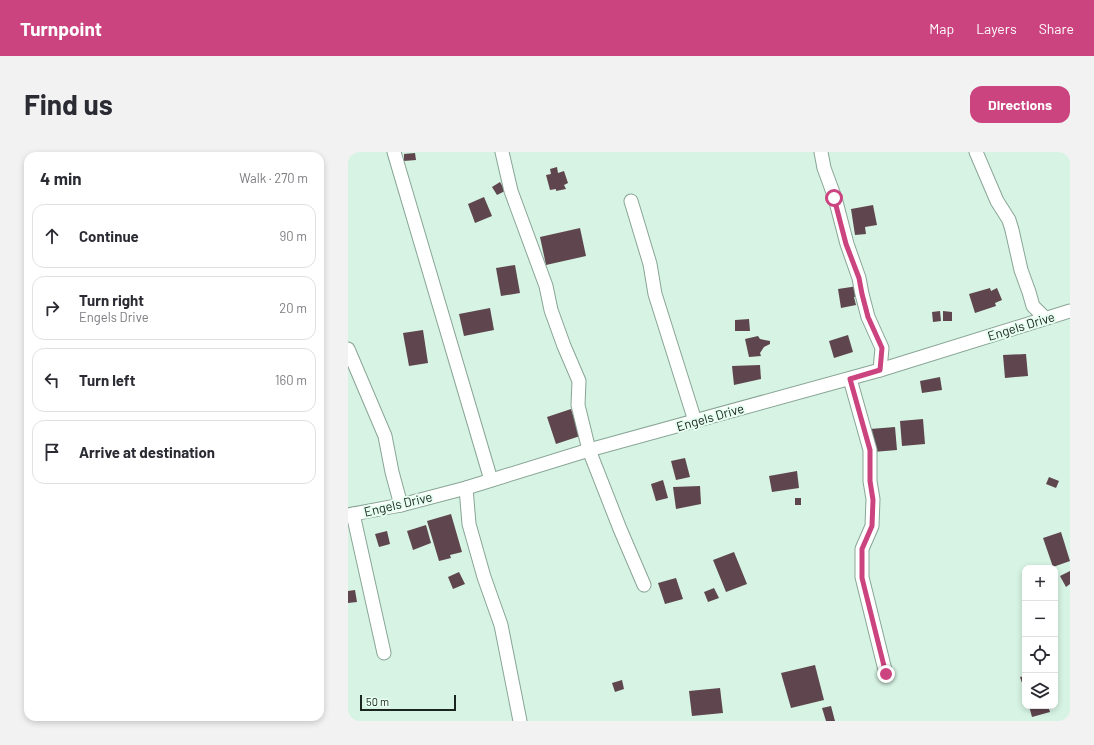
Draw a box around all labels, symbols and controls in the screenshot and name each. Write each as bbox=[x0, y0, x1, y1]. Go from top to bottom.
text: Turnpoint bbox=[20, 17, 102, 40]
text: Map bbox=[929, 20, 954, 37]
text: Layers bbox=[976, 20, 1017, 37]
text: Share bbox=[1039, 20, 1074, 37]
button: Directions bbox=[970, 86, 1070, 123]
text: Find us bbox=[24, 87, 113, 121]
text: 4 min bbox=[40, 168, 82, 188]
text: Walk · 270 m bbox=[239, 170, 308, 186]
route start bbox=[825, 189, 843, 207]
icon: ahead bbox=[41, 225, 63, 247]
text: Continue bbox=[79, 227, 139, 245]
text: 90 m bbox=[280, 228, 307, 244]
text: Turn right bbox=[79, 291, 144, 309]
icon: right bbox=[41, 297, 63, 319]
text: 20 m bbox=[279, 300, 307, 316]
street label: Engels Drive bbox=[985, 308, 1057, 344]
text: Engels Drive bbox=[79, 309, 149, 325]
icon: left bbox=[41, 369, 63, 391]
text: Turn left bbox=[79, 371, 135, 389]
text: 160 m bbox=[275, 372, 307, 388]
street label: Engels Drive bbox=[674, 400, 746, 434]
icon: arrive bbox=[41, 441, 63, 463]
text: Arrive at destination bbox=[79, 443, 215, 461]
street label: Engels Drive bbox=[362, 488, 434, 520]
map controls bbox=[1022, 565, 1058, 709]
button: + bbox=[1022, 565, 1058, 601]
button: − bbox=[1022, 601, 1058, 637]
button: locate bbox=[1022, 637, 1058, 673]
route end bbox=[877, 665, 895, 683]
button: layers bbox=[1022, 673, 1058, 709]
scale bar bbox=[360, 693, 456, 712]
text: 50 m bbox=[366, 695, 389, 708]

